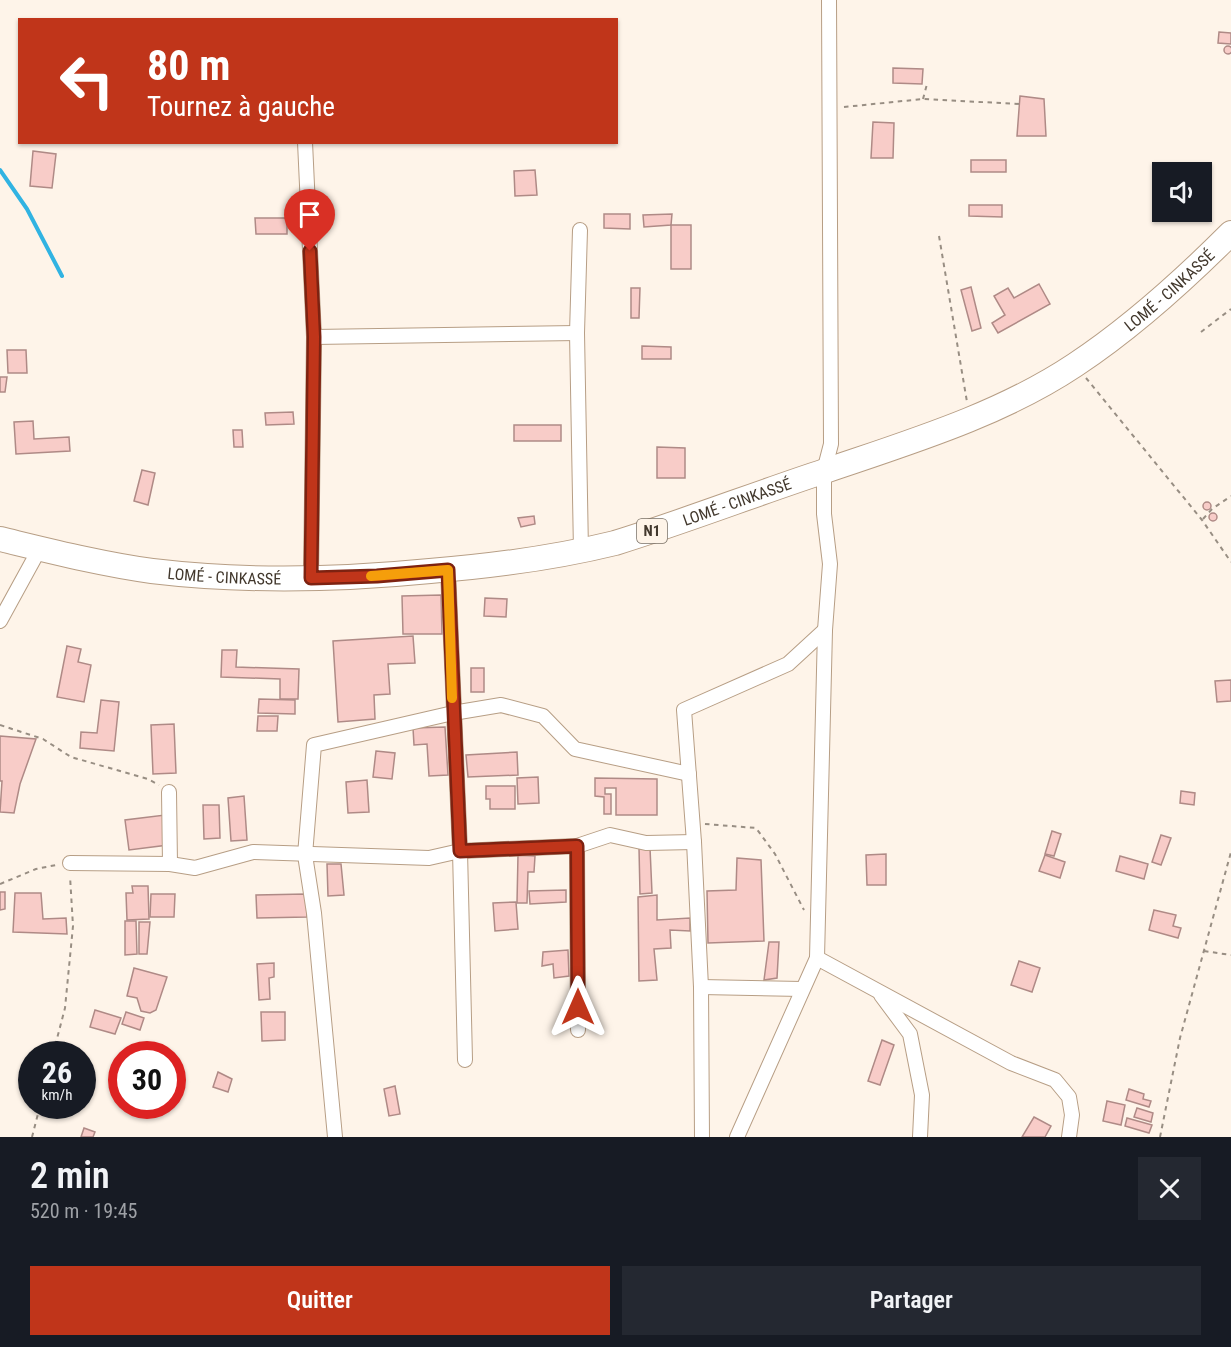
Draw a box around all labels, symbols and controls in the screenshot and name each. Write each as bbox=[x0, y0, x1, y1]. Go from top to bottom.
text: 80 m bbox=[147, 41, 230, 90]
icon: left bbox=[48, 42, 126, 120]
text: Tournez à gauche bbox=[147, 91, 335, 123]
map controls bbox=[1152, 162, 1212, 222]
button: sound bbox=[1152, 162, 1212, 222]
pin bbox=[284, 189, 335, 251]
icon: arrive bbox=[293, 198, 326, 231]
street label: LOMÉ - CINKASSÉ bbox=[1120, 245, 1218, 335]
street label: LOMÉ - CINKASSÉ bbox=[680, 474, 794, 529]
road number: N1 bbox=[637, 519, 667, 543]
street label: LOMÉ - CINKASSÉ bbox=[167, 563, 281, 588]
position arrow bbox=[546, 975, 610, 1039]
speed limit sign: 30 bbox=[108, 1041, 186, 1119]
text: 26 bbox=[42, 1055, 72, 1090]
text: km/h bbox=[42, 1086, 72, 1104]
text: 2 min bbox=[30, 1155, 110, 1197]
button: close bbox=[1138, 1157, 1201, 1220]
text: 520 m · 19:45 bbox=[30, 1199, 137, 1223]
button: Quitter bbox=[30, 1266, 610, 1335]
button: Partager bbox=[622, 1266, 1201, 1335]

